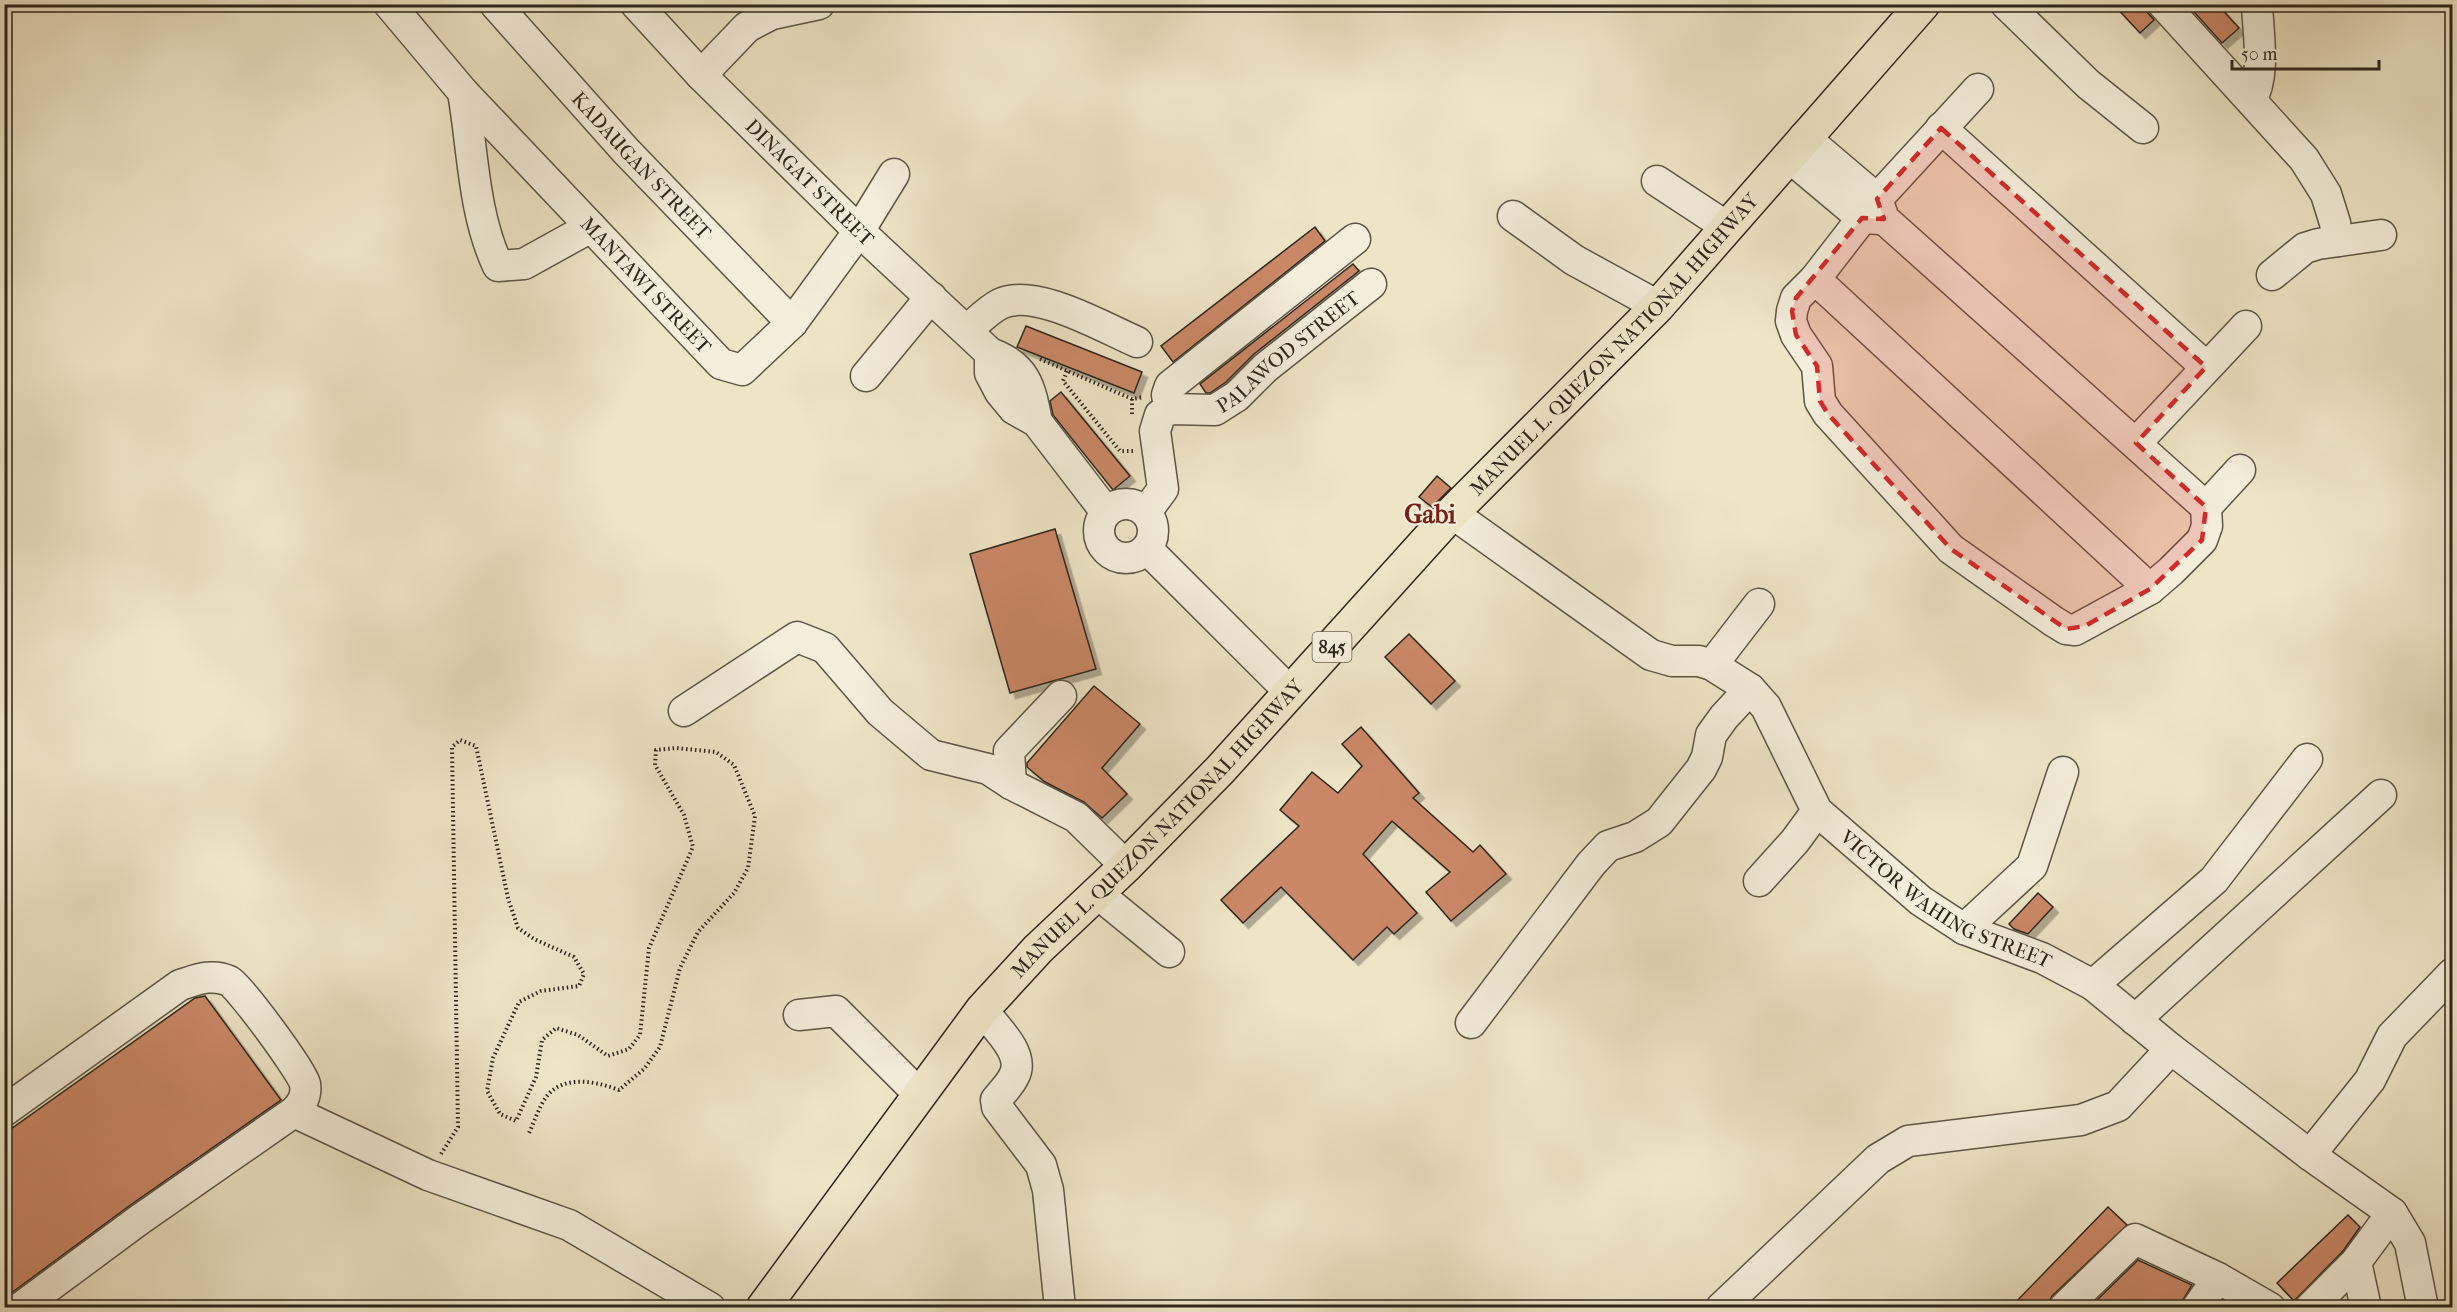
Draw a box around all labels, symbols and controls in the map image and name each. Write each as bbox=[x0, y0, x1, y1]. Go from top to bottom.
scale bar bbox=[2232, 33, 2379, 71]
text: 50 m bbox=[2241, 44, 2278, 65]
street label: KADAUGAN STREET bbox=[567, 87, 716, 244]
street label: DINAGAT STREET bbox=[740, 114, 879, 251]
street label: MANUEL L. QUEZON NATIONAL HIGHWAY bbox=[1465, 188, 1764, 500]
street label: MANTAWI STREET bbox=[576, 212, 716, 359]
street label: PALAWOD STREET bbox=[1212, 286, 1365, 418]
district label: Gabi bbox=[1404, 499, 1456, 530]
road number: 845 bbox=[1312, 632, 1352, 662]
street label: MANUEL L. QUEZON NATIONAL HIGHWAY bbox=[1006, 674, 1309, 983]
street label: VICTOR WAHING STREET bbox=[1835, 825, 2056, 973]

